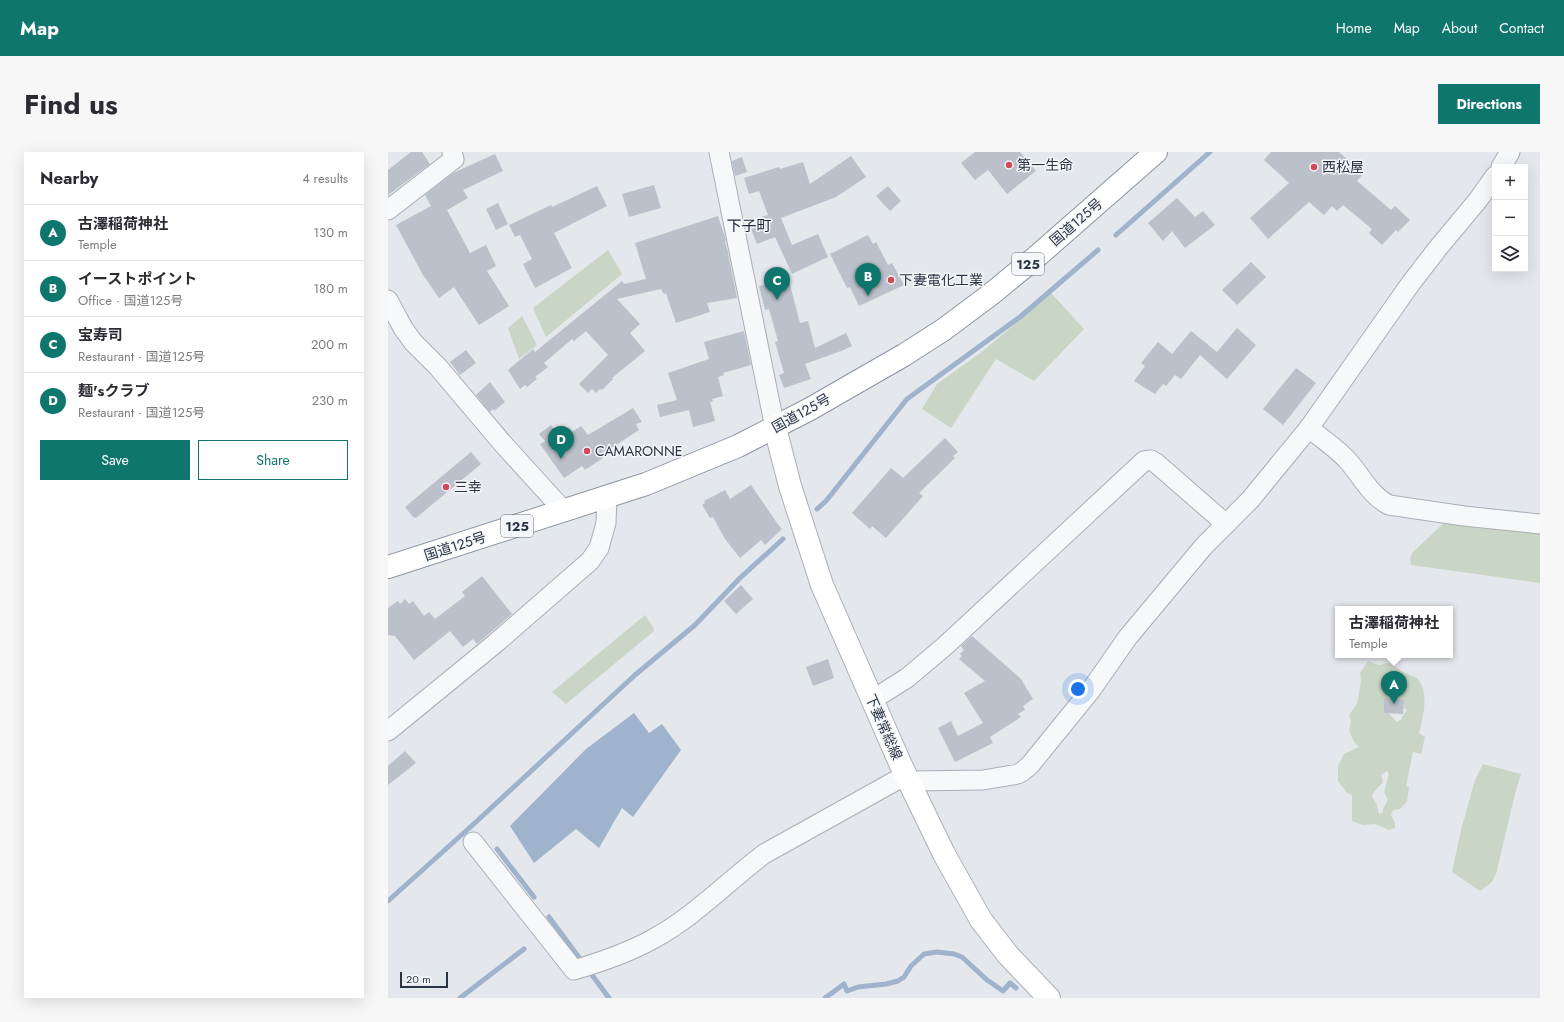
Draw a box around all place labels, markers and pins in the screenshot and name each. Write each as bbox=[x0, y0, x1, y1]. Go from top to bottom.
place label: 第一生命 bbox=[1017, 155, 1073, 175]
place label: 西松屋 bbox=[1322, 157, 1364, 177]
marker: 第一生命 bbox=[1004, 160, 1014, 170]
marker: 西松屋 bbox=[1309, 162, 1319, 172]
pin: B bbox=[855, 263, 881, 296]
pin: C bbox=[764, 267, 790, 300]
place label: 下妻電化工業 bbox=[899, 270, 983, 290]
marker: 下妻電化工業 bbox=[886, 275, 896, 285]
pin: D bbox=[548, 426, 574, 459]
place label: CAMARONNE bbox=[595, 441, 683, 461]
marker: CAMARONNE bbox=[582, 446, 592, 456]
place label: 三幸 bbox=[454, 477, 482, 497]
marker: 三幸 bbox=[441, 482, 451, 492]
pin: A bbox=[1381, 671, 1407, 704]

